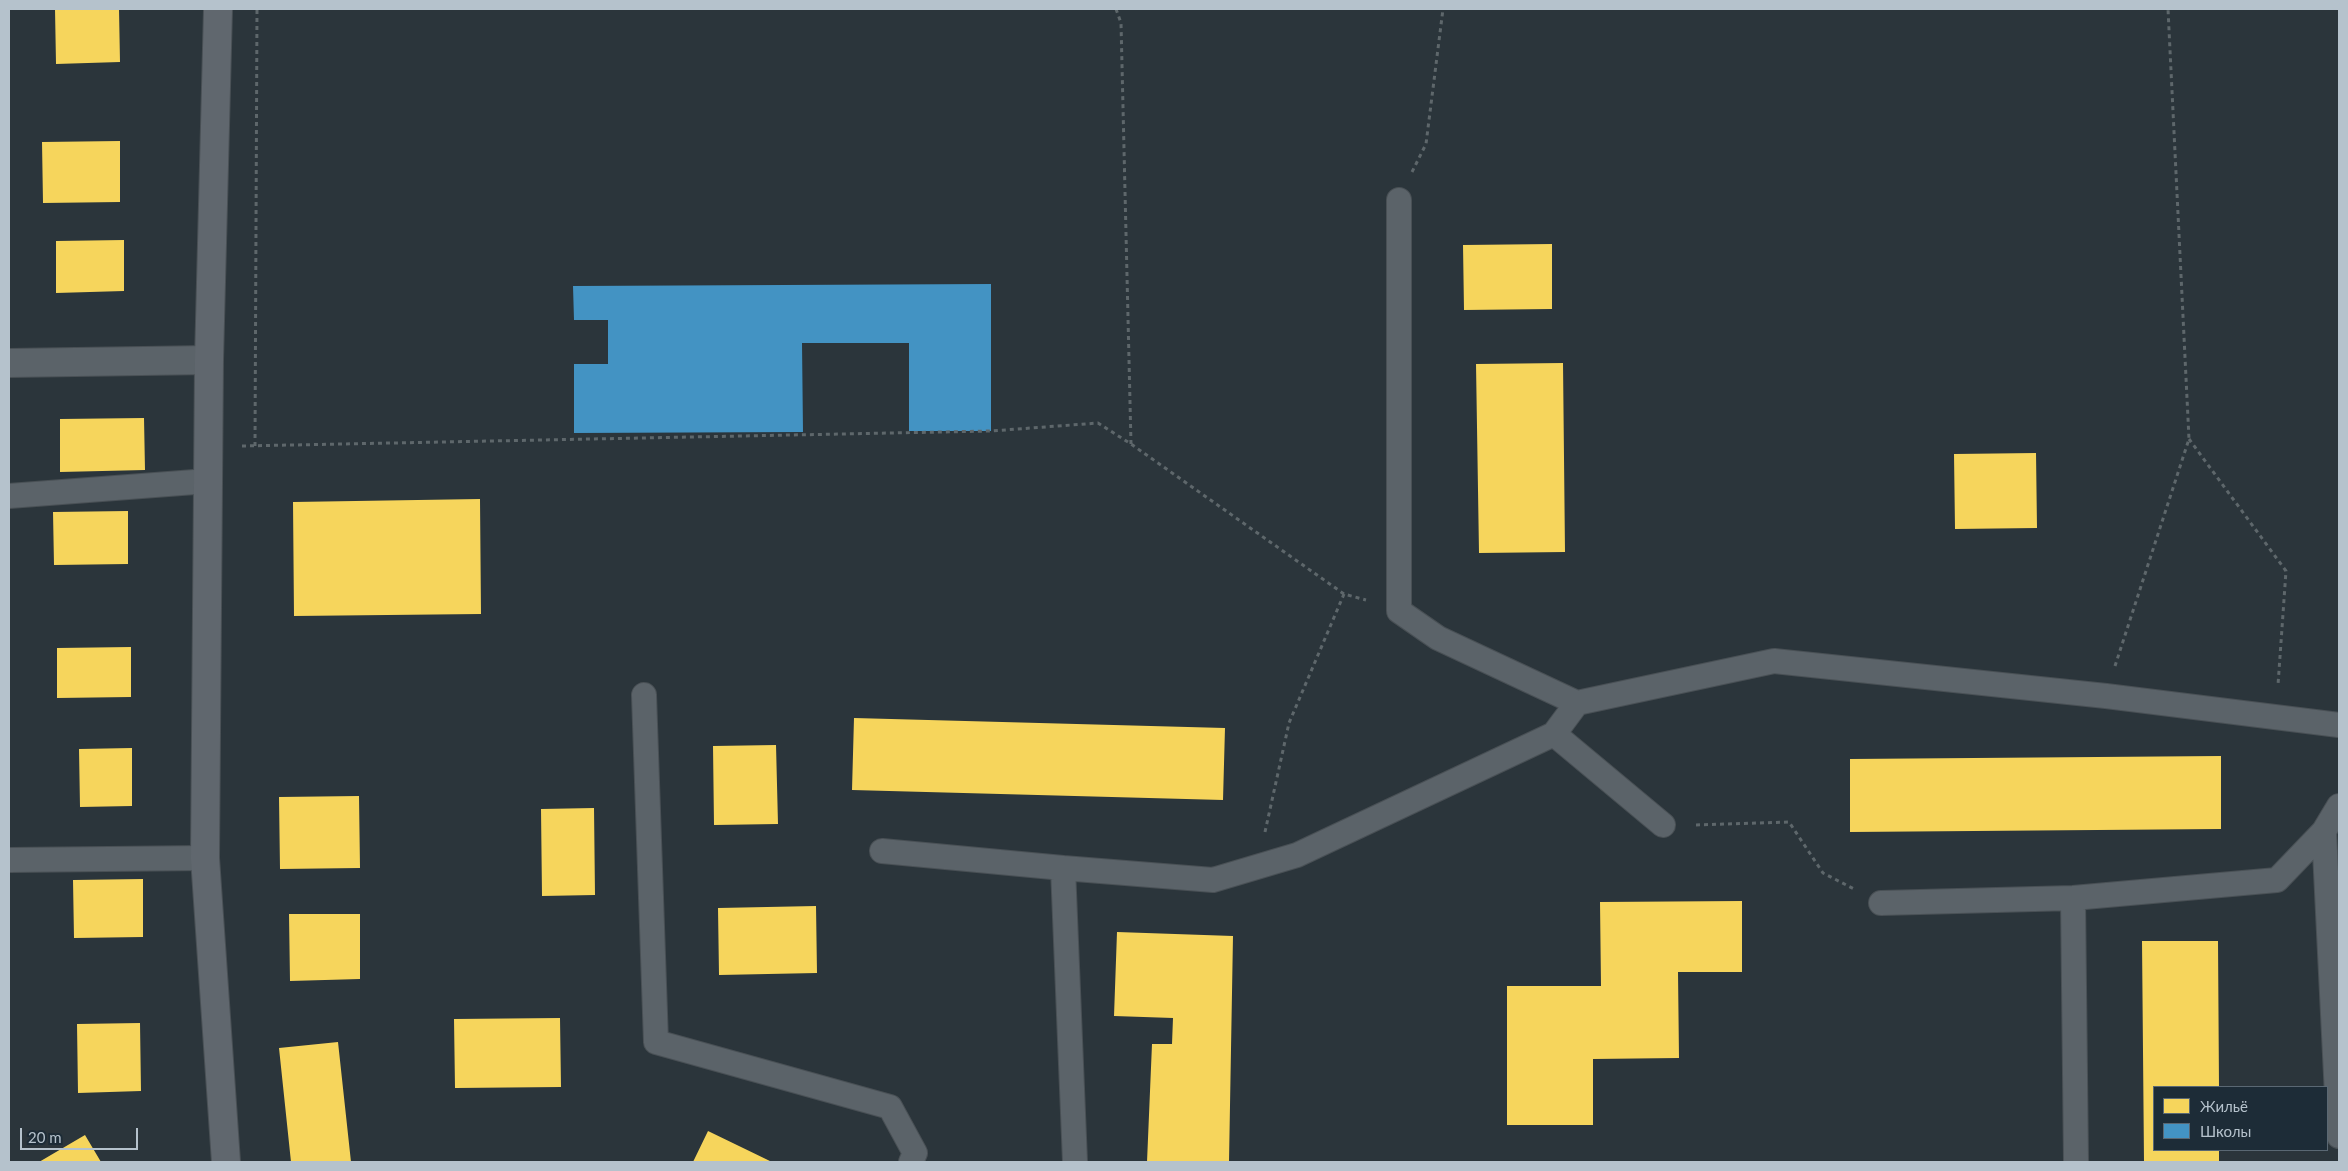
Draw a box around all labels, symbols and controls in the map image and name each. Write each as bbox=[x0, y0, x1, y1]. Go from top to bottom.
legend bbox=[2153, 1086, 2328, 1151]
text: Жильё bbox=[2200, 1097, 2248, 1115]
scale bar bbox=[22, 1118, 140, 1150]
text: Школы bbox=[2200, 1122, 2251, 1140]
text: 20 m bbox=[28, 1128, 62, 1146]

